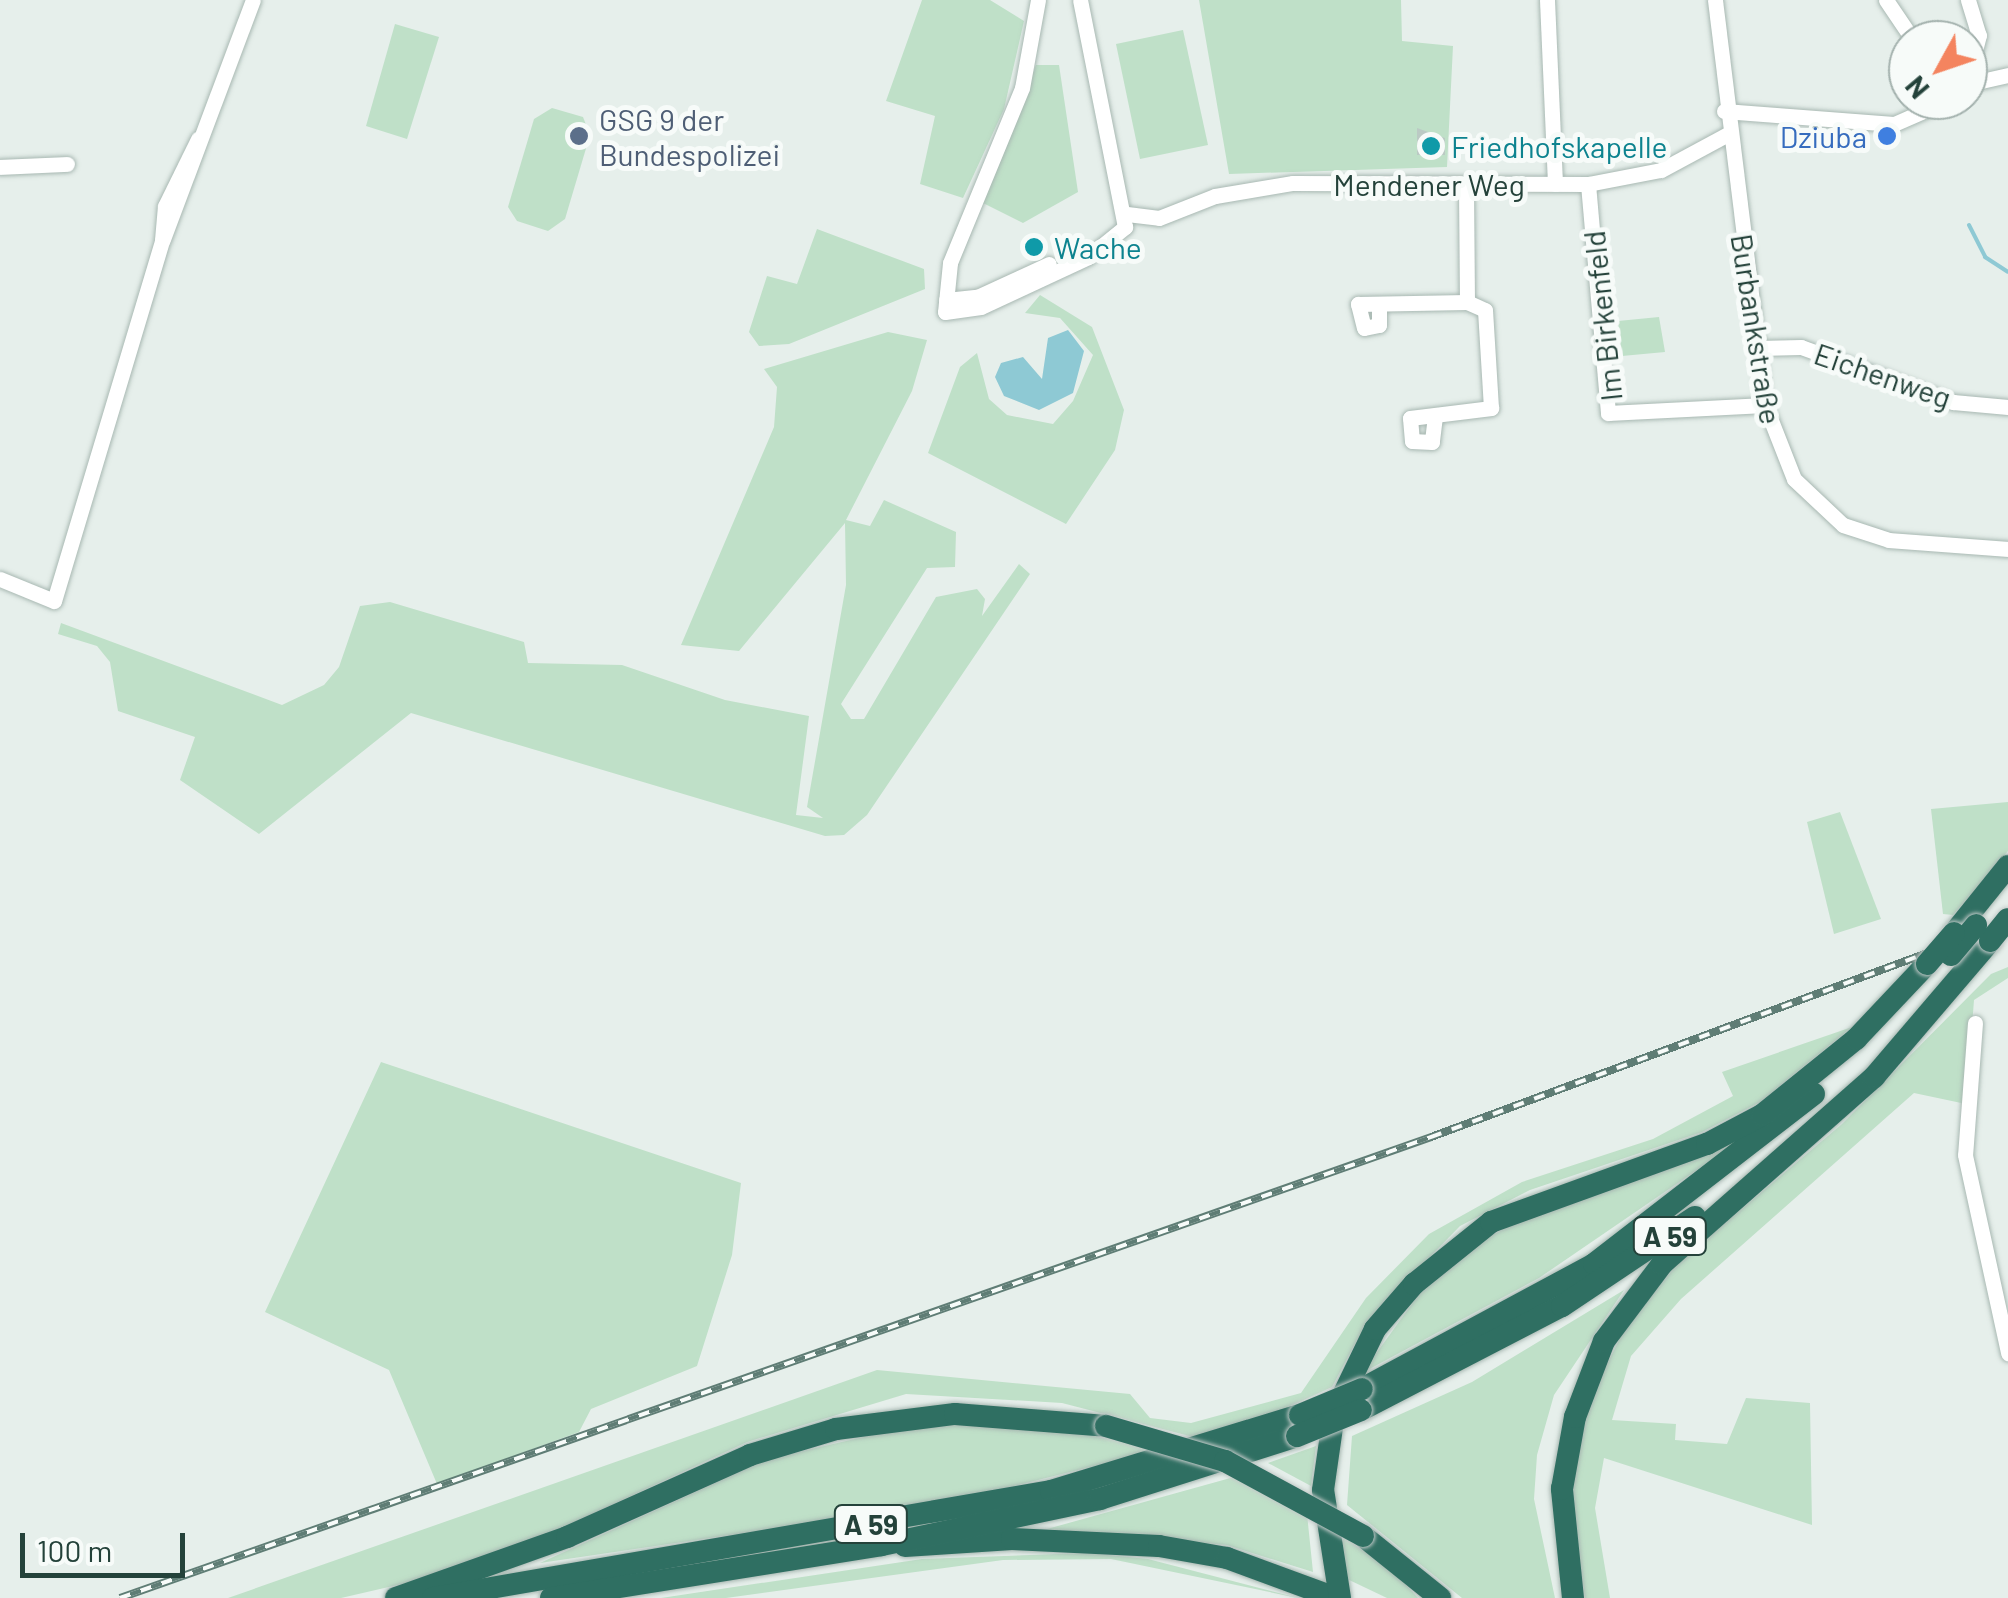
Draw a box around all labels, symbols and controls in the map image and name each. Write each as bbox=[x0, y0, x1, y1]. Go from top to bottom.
north arrow bbox=[1888, 20, 1988, 120]
text: N bbox=[1898, 70, 1936, 106]
place label: GSG 9 der Bundespolizei bbox=[599, 101, 780, 172]
place label: Dziuba bbox=[1780, 118, 1867, 154]
marker: GSG 9 der Bundespolizei bbox=[568, 125, 590, 147]
marker: Dziuba bbox=[1876, 125, 1898, 147]
place label: Friedhofskapelle bbox=[1451, 128, 1668, 164]
marker: Friedhofskapelle bbox=[1420, 135, 1442, 157]
street label: Mendener Weg bbox=[1333, 166, 1525, 202]
place label: Wache bbox=[1054, 229, 1142, 265]
street label: Im Birkenfeld bbox=[1575, 229, 1629, 403]
street label: Burbankstraße bbox=[1724, 231, 1790, 427]
marker: Wache bbox=[1023, 236, 1045, 258]
street label: Eichenweg bbox=[1810, 335, 1956, 415]
road number: A 59 bbox=[1632, 1213, 1708, 1259]
road number: A 59 bbox=[834, 1501, 908, 1547]
scale bar bbox=[25, 1513, 190, 1575]
text: 100 m bbox=[37, 1532, 112, 1568]

